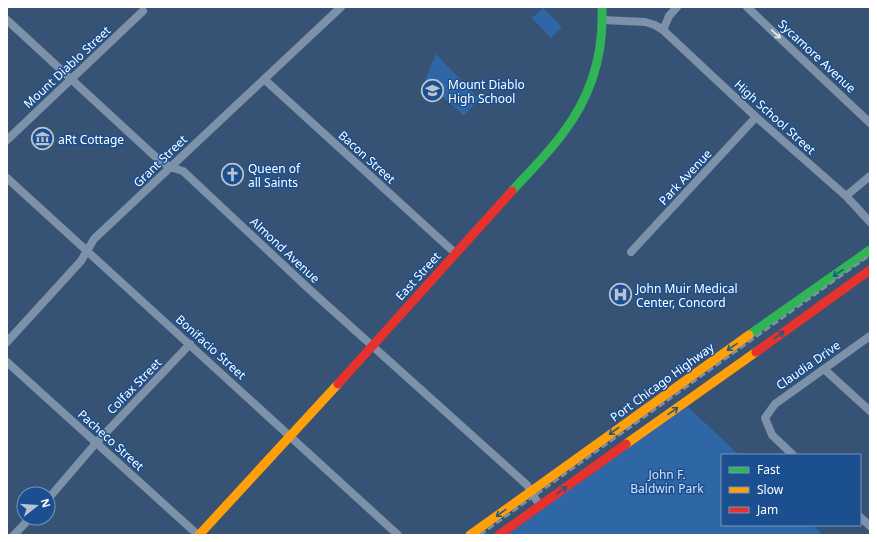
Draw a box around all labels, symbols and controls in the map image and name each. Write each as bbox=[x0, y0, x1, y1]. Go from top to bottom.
street label: Sycamore Avenue bbox=[774, 16, 860, 97]
street label: Mount Diablo Street bbox=[20, 22, 115, 112]
one-way arrow bbox=[771, 29, 781, 39]
place label: Mount Diablo High School bbox=[448, 76, 525, 107]
street label: High School Street bbox=[731, 76, 820, 159]
school or university icon: Mount Diablo High School bbox=[420, 78, 446, 104]
museum icon: aRt Cottage bbox=[30, 126, 56, 152]
street label: Bacon Street bbox=[335, 127, 400, 188]
place label: aRt Cottage bbox=[58, 131, 124, 148]
street label: Grant Street bbox=[129, 131, 191, 191]
street label: Park Avenue bbox=[655, 145, 715, 209]
place label: Queen of all Saints bbox=[248, 160, 301, 191]
church icon: Queen of all Saints bbox=[220, 162, 246, 188]
street label: Almond Avenue bbox=[247, 213, 324, 287]
street label: East Street bbox=[392, 247, 445, 304]
one-way arrow bbox=[833, 269, 844, 277]
place label: John Muir Medical Center, Concord bbox=[635, 280, 738, 311]
hospital icon: John Muir Medical Center, Concord bbox=[608, 282, 634, 308]
street label: Bonifacio Street bbox=[172, 311, 250, 384]
one-way arrow bbox=[773, 331, 784, 339]
street label: Claudia Drive bbox=[772, 336, 844, 393]
street label: Port Chicago Highway bbox=[607, 338, 718, 425]
one-way arrow bbox=[726, 343, 737, 351]
street label: Colfax Street bbox=[103, 354, 166, 418]
street label: Pacheco Street bbox=[74, 406, 148, 475]
one-way arrow bbox=[667, 407, 678, 415]
one-way arrow bbox=[609, 427, 620, 435]
legend bbox=[721, 454, 861, 526]
text: Fast bbox=[757, 461, 781, 478]
park label: John F. Baldwin Park bbox=[630, 466, 704, 497]
text: Slow bbox=[757, 481, 784, 498]
north arrow bbox=[16, 486, 56, 526]
one-way arrow bbox=[556, 486, 567, 494]
text: N bbox=[38, 496, 55, 509]
text: Jam bbox=[756, 501, 778, 518]
one-way arrow bbox=[495, 509, 506, 517]

